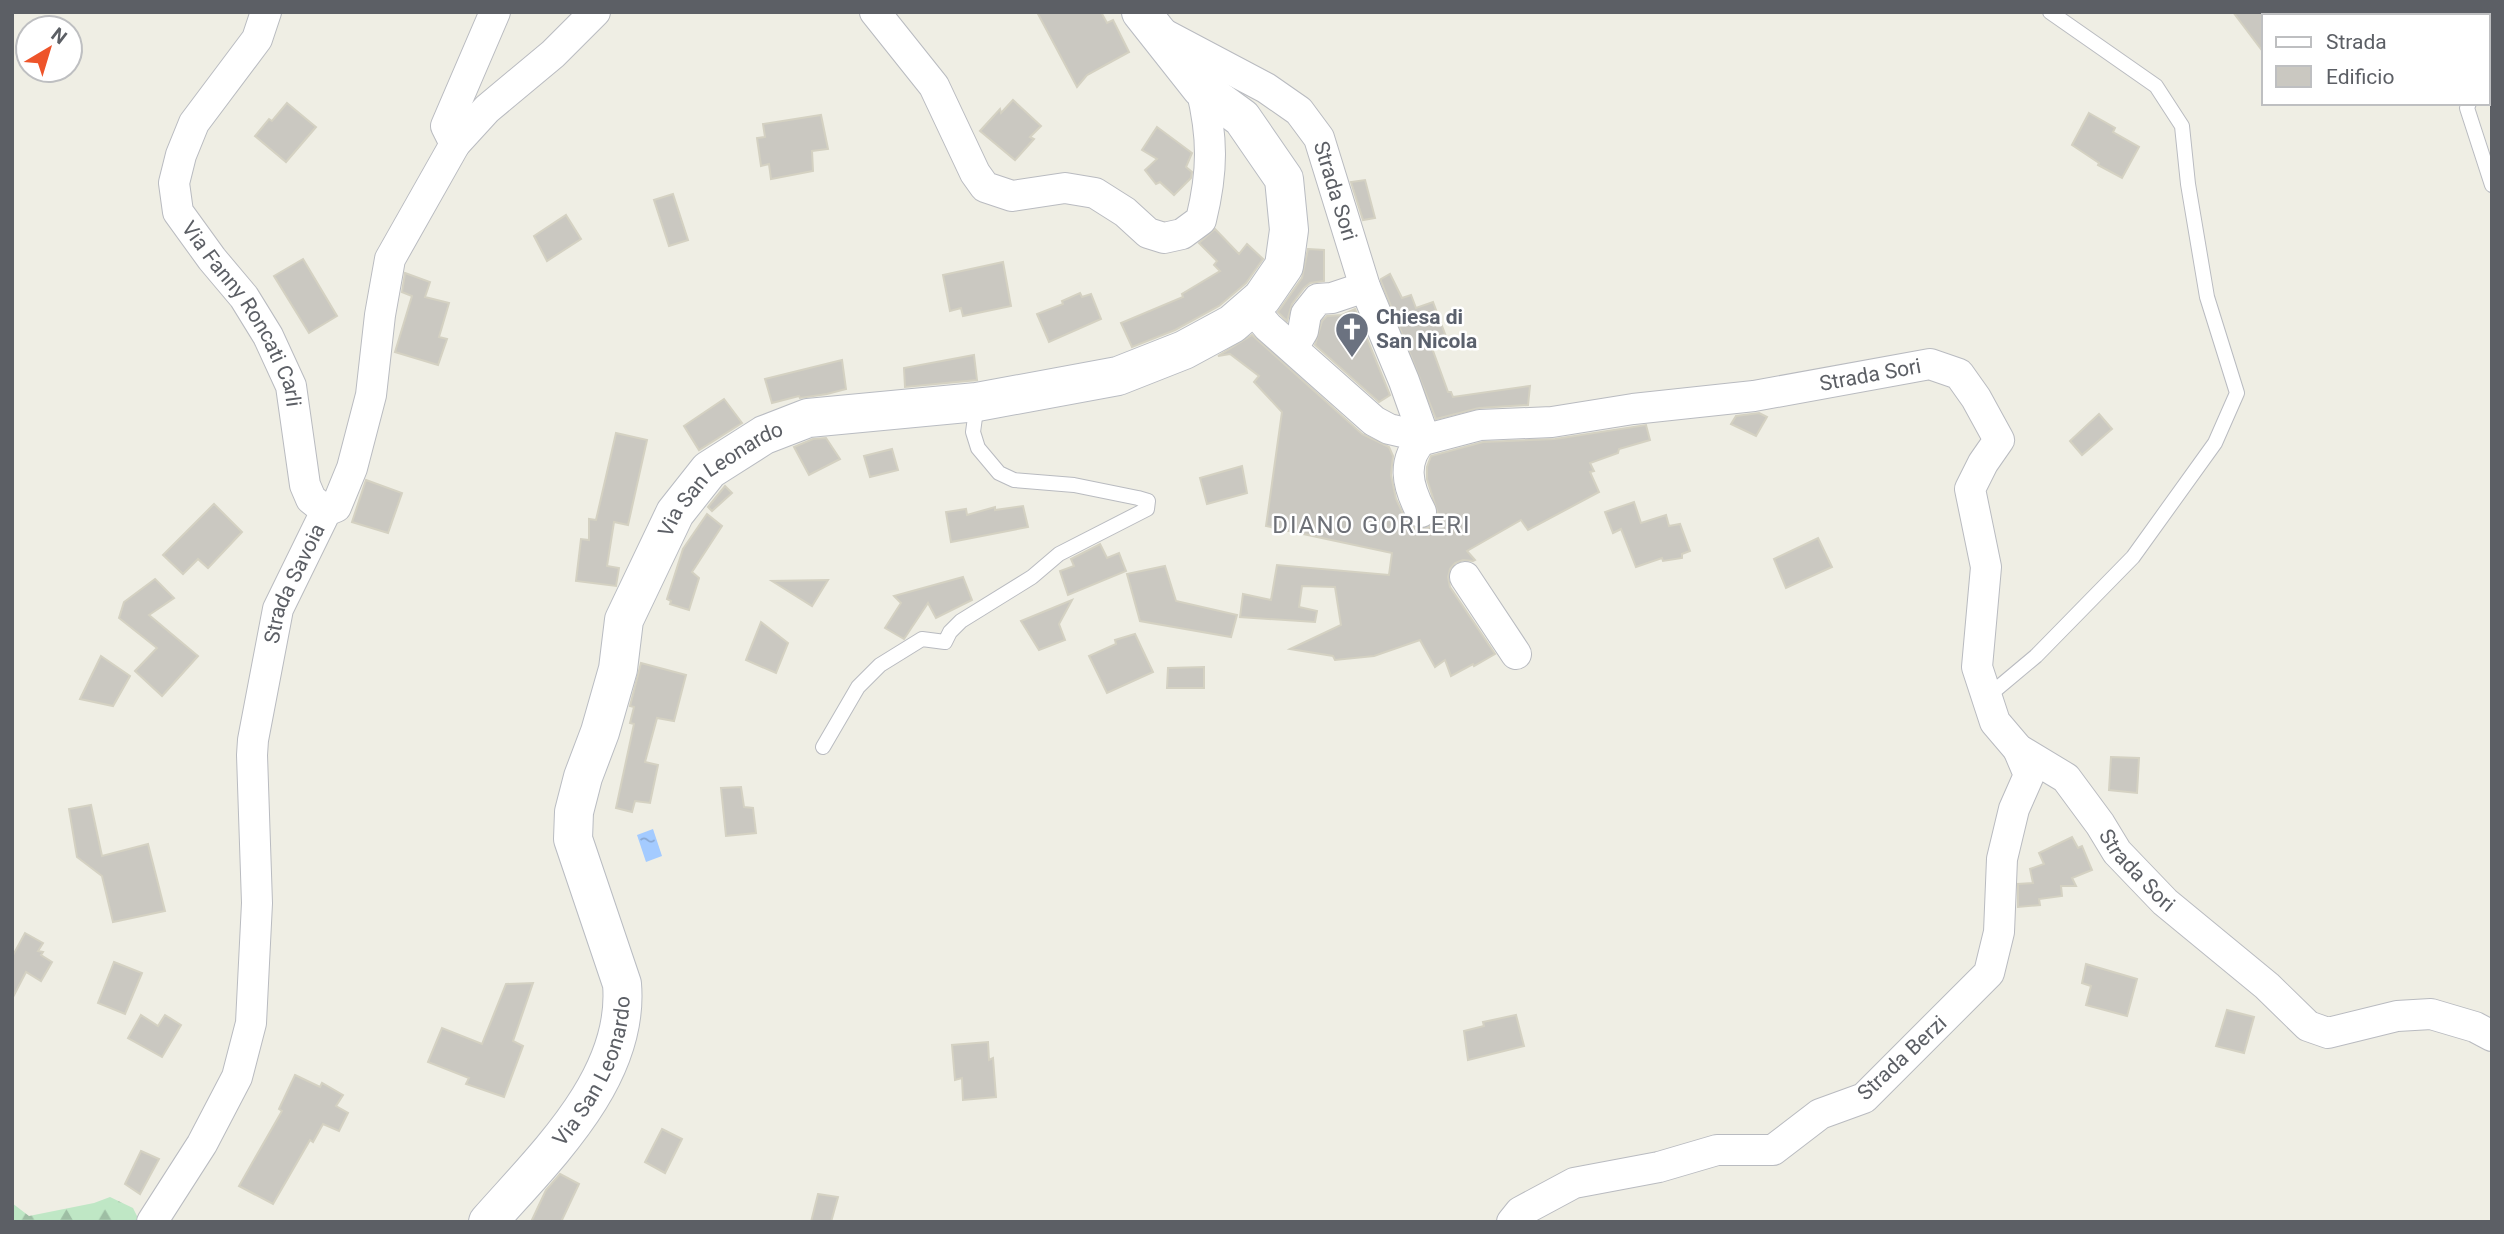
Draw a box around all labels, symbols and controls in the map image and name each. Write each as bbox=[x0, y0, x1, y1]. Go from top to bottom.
north arrow bbox=[14, 14, 84, 84]
legend bbox=[2262, 14, 2490, 105]
text: N bbox=[47, 23, 72, 49]
text: Strada bbox=[2326, 30, 2387, 54]
text: Edificio bbox=[2326, 65, 2394, 89]
street label: Strada Sori bbox=[1309, 138, 1362, 244]
street label: Via Fanny Roncati Carli bbox=[177, 217, 306, 408]
place label: Chiesa di San Nicola bbox=[1376, 305, 1477, 353]
church icon: Chiesa di San Nicola bbox=[1333, 310, 1371, 359]
street label: Strada Sori bbox=[1818, 354, 1923, 396]
street label: Via San Leonardo bbox=[653, 417, 786, 541]
district label: DIANO GORLERI bbox=[1272, 511, 1472, 539]
street label: Strada Savoia bbox=[260, 520, 330, 645]
street label: Strada Sori bbox=[2094, 825, 2179, 917]
street label: Via San Leonardo bbox=[548, 996, 635, 1151]
street label: Strada Berzi bbox=[1853, 1011, 1951, 1105]

